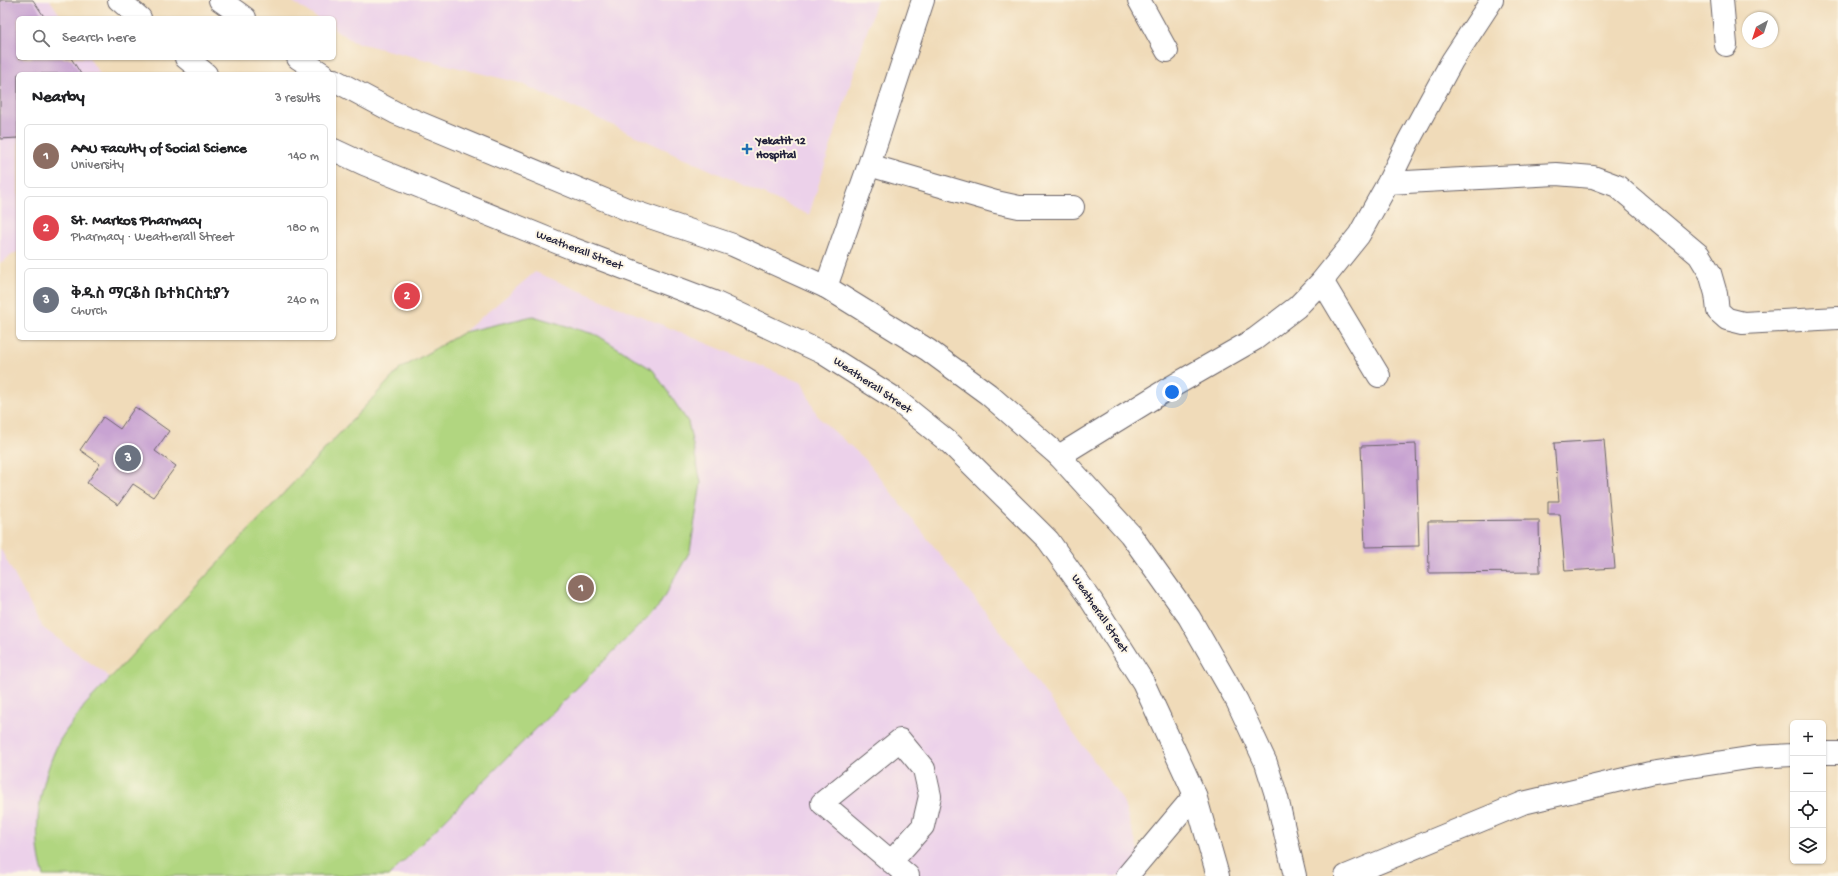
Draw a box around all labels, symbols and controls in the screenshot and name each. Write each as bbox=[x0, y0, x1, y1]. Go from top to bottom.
north arrow bbox=[1742, 12, 1778, 48]
search box bbox=[16, 16, 336, 60]
icon: search bbox=[30, 27, 52, 49]
text: Search here bbox=[62, 29, 136, 47]
text: Nearby bbox=[32, 88, 85, 108]
text: 3 results bbox=[275, 91, 320, 106]
place label: Yekatit 12 Hospital bbox=[754, 135, 806, 163]
text: AAU Faculty of Social Science bbox=[71, 140, 247, 158]
marker: Yekatit 12 Hospital bbox=[741, 143, 753, 155]
text: 1 bbox=[43, 149, 49, 164]
text: 140 m bbox=[288, 149, 319, 164]
text: University bbox=[71, 158, 124, 173]
text: St. Markos Pharmacy bbox=[71, 212, 201, 230]
text: 2 bbox=[43, 221, 49, 236]
text: 180 m bbox=[287, 221, 319, 236]
street label: Weatherall Street bbox=[534, 228, 625, 274]
text: Pharmacy · Weatherall Street bbox=[71, 230, 234, 245]
pin: 2 bbox=[394, 281, 420, 311]
text: ቅዱስ ማርቆስ ቤተክርስቲያን bbox=[71, 286, 230, 304]
text: 3 bbox=[43, 293, 49, 308]
text: 240 m bbox=[287, 293, 319, 308]
text: Church bbox=[71, 304, 107, 319]
street label: Weatherall Street bbox=[830, 355, 915, 418]
your location bbox=[1162, 382, 1182, 402]
pin: 3 bbox=[115, 443, 141, 473]
street label: Weatherall Street bbox=[1068, 572, 1131, 657]
pin: 1 bbox=[568, 573, 594, 603]
map controls bbox=[1790, 720, 1826, 864]
button: + bbox=[1790, 720, 1826, 756]
button: − bbox=[1790, 756, 1826, 792]
button: locate bbox=[1790, 792, 1826, 828]
button: layers bbox=[1790, 828, 1826, 864]

